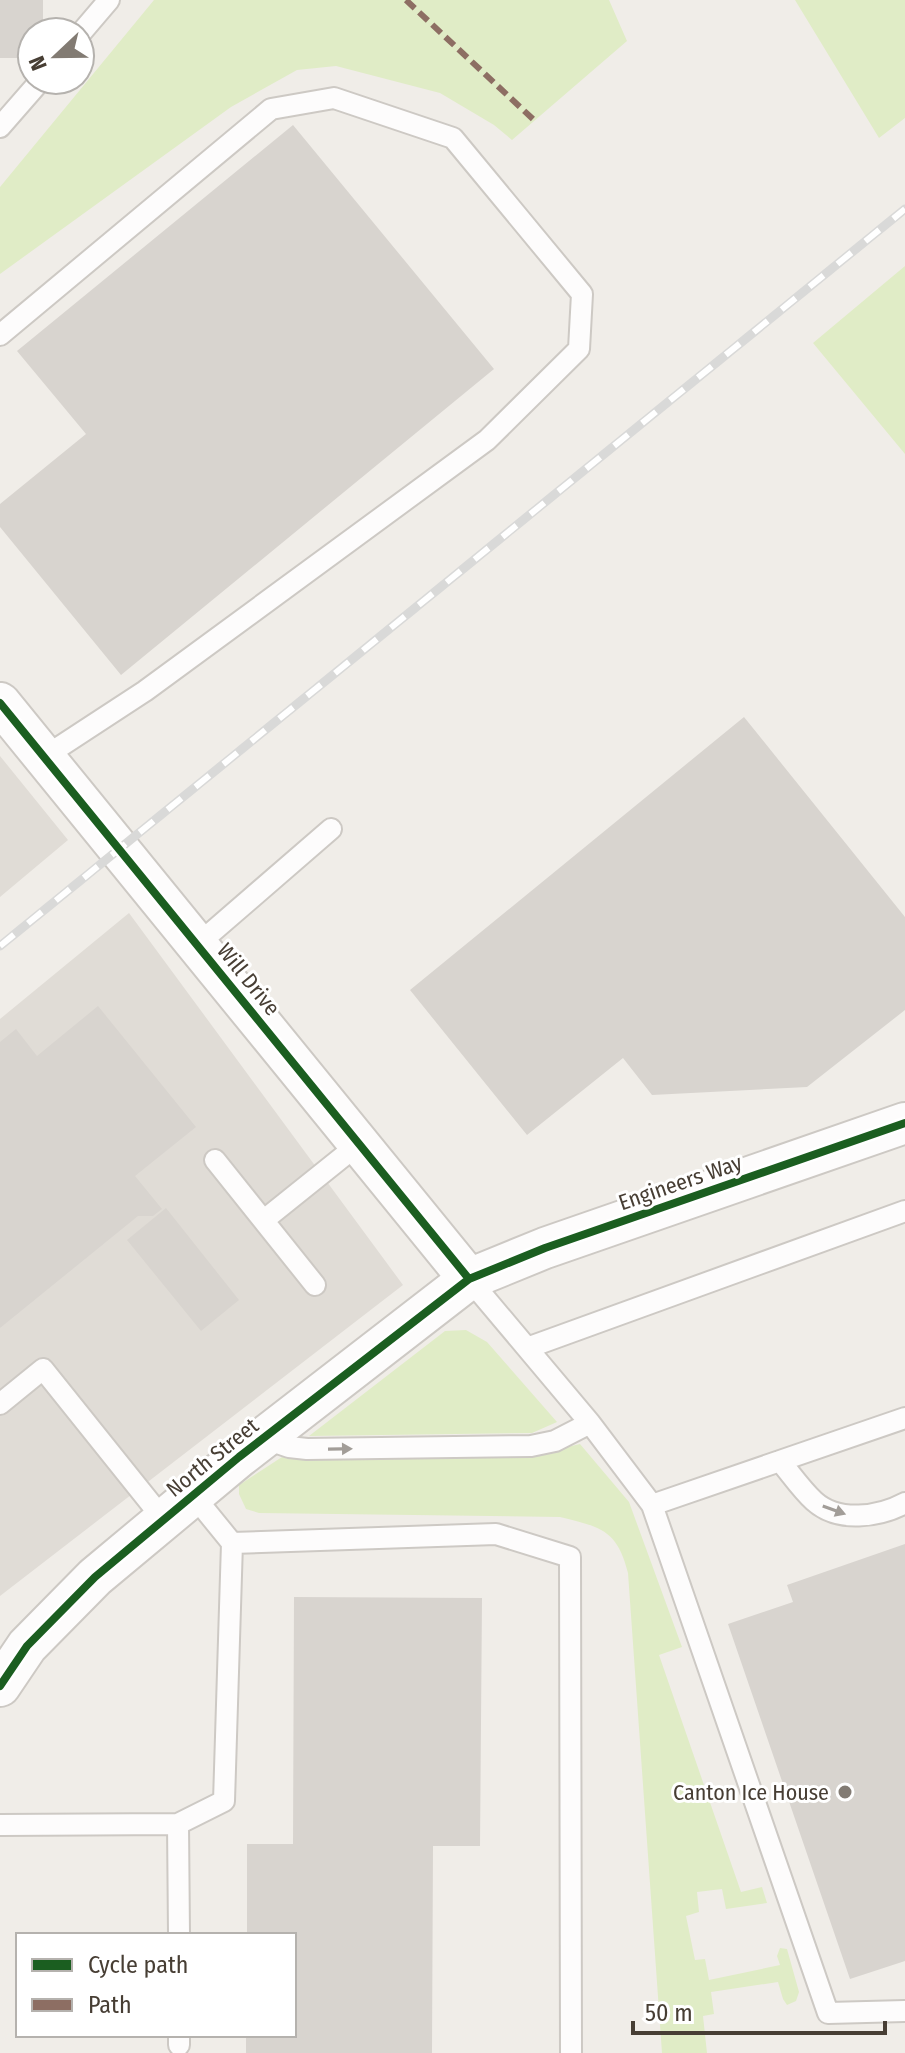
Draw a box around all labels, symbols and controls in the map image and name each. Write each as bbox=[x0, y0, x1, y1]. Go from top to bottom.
north arrow bbox=[16, 16, 96, 96]
text: N bbox=[23, 52, 53, 74]
street label: Will Drive bbox=[211, 938, 286, 1021]
street label: Engineers Way bbox=[615, 1149, 746, 1216]
street label: North Street bbox=[161, 1412, 264, 1503]
one-way arrow bbox=[328, 1443, 353, 1455]
one-way arrow bbox=[822, 1504, 846, 1516]
place label: Canton Ice House bbox=[673, 1779, 829, 1806]
marker: Canton Ice House bbox=[836, 1783, 854, 1801]
legend bbox=[16, 1933, 296, 2037]
text: Cycle path bbox=[88, 1951, 188, 1979]
scale bar bbox=[633, 1985, 885, 2035]
text: Path bbox=[88, 1991, 132, 2019]
text: 50 m bbox=[645, 1999, 693, 2027]

